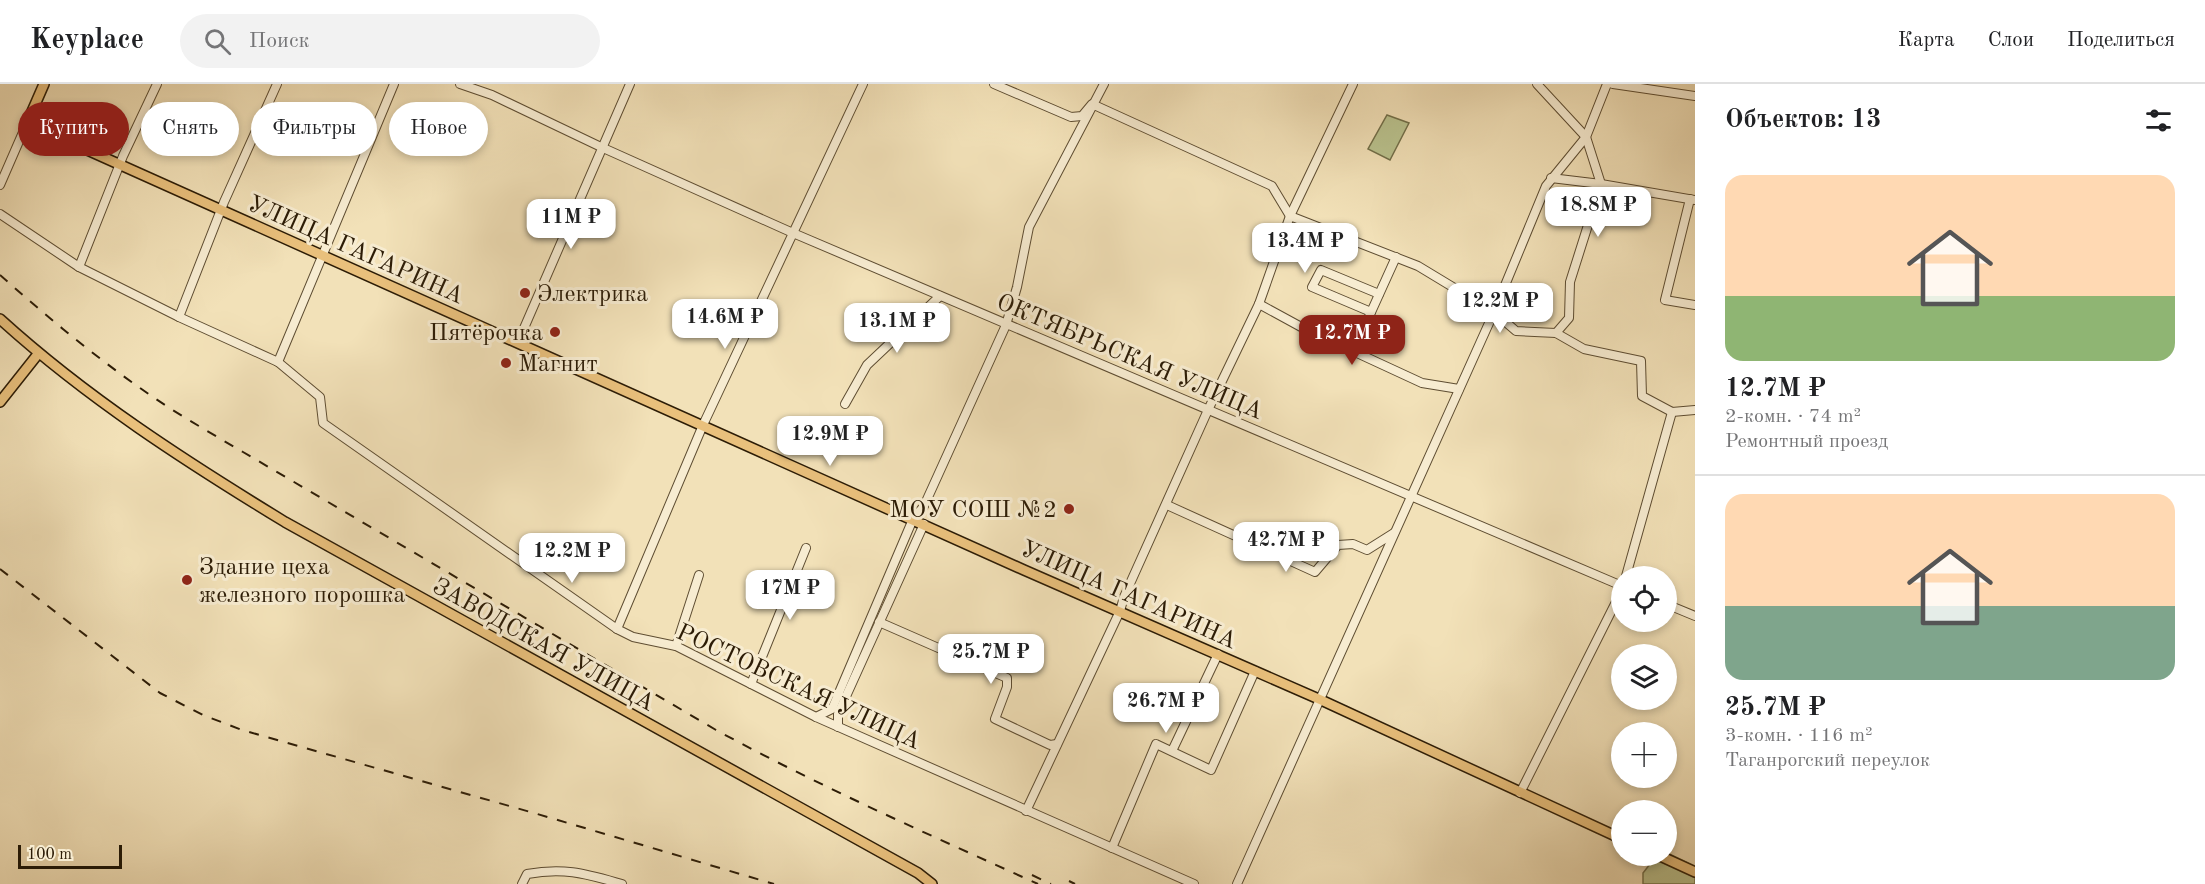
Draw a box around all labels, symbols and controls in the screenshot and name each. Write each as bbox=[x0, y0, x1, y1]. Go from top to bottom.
search box bbox=[180, 14, 600, 68]
icon: search bbox=[201, 25, 234, 58]
text: Keyplace bbox=[30, 27, 144, 55]
text: Поиск bbox=[249, 30, 310, 52]
text: Карта bbox=[1898, 30, 1955, 51]
text: Слои bbox=[1988, 30, 2034, 51]
text: Поделиться bbox=[2067, 30, 2175, 51]
chip: Купить bbox=[18, 102, 129, 156]
chip: Снять bbox=[141, 102, 239, 156]
chip: Фильтры bbox=[251, 102, 377, 156]
chip: Новое bbox=[389, 102, 488, 156]
icon: filters bbox=[2142, 104, 2175, 137]
text: Объектов: 13 bbox=[1725, 107, 1881, 133]
pin: 18.8M ₽ bbox=[1543, 187, 1653, 238]
street label: УЛИЦА ГАГАРИНА bbox=[244, 192, 467, 309]
text: 18.8M ₽ bbox=[1559, 196, 1637, 216]
pin: 11M ₽ bbox=[529, 199, 613, 250]
text: 11M ₽ bbox=[541, 208, 601, 228]
icon: home bbox=[1896, 214, 2004, 322]
pin: 13.4M ₽ bbox=[1250, 223, 1360, 274]
text: 13.4M ₽ bbox=[1266, 232, 1344, 252]
place label: Электрика bbox=[537, 283, 648, 307]
pin: 12.2M ₽ bbox=[1445, 283, 1555, 334]
marker: Электрика bbox=[518, 286, 532, 300]
street label: ОКТЯБРЬСКАЯ УЛИЦА bbox=[993, 291, 1266, 425]
text: 12.2M ₽ bbox=[1461, 292, 1539, 312]
pin: 14.6M ₽ bbox=[670, 299, 780, 350]
pin: 13.1M ₽ bbox=[842, 303, 952, 354]
text: 14.6M ₽ bbox=[686, 308, 764, 328]
text: 13.1M ₽ bbox=[858, 312, 936, 332]
pin: 12.7M ₽ bbox=[1297, 315, 1407, 366]
place label: Пятёрочка bbox=[429, 322, 543, 346]
text: 12.7M ₽ bbox=[1313, 324, 1391, 344]
marker: Пятёрочка bbox=[548, 325, 562, 339]
place label: Магнит bbox=[518, 353, 598, 377]
marker: Магнит bbox=[499, 356, 513, 370]
text: 12.7M ₽ bbox=[1725, 376, 1826, 402]
text: 2-комн. · 74 m² bbox=[1725, 407, 1861, 427]
pin: 12.9M ₽ bbox=[775, 416, 885, 467]
text: 12.9M ₽ bbox=[791, 425, 869, 445]
text: Ремонтный проезд bbox=[1725, 432, 1888, 452]
place label: МОУ СОШ №2 bbox=[889, 499, 1057, 523]
marker: МОУ СОШ №2 bbox=[1062, 502, 1076, 516]
pin: 42.7M ₽ bbox=[1231, 522, 1341, 573]
text: 42.7M ₽ bbox=[1247, 531, 1325, 551]
pin: 12.2M ₽ bbox=[517, 533, 627, 584]
icon: home bbox=[1896, 533, 2004, 641]
street label: УЛИЦА ГАГАРИНА bbox=[1017, 537, 1240, 654]
text: 12.2M ₽ bbox=[533, 542, 611, 562]
place label: Здание цеха железного порошка bbox=[199, 556, 405, 608]
map controls bbox=[1611, 566, 1677, 866]
button: locate bbox=[1611, 566, 1677, 632]
pin: 17M ₽ bbox=[748, 570, 832, 621]
marker: Здание цеха железного порошка bbox=[180, 573, 194, 587]
street label: ЗАВОДСКАЯ УЛИЦА bbox=[428, 575, 658, 717]
text: 17M ₽ bbox=[760, 579, 820, 599]
street label: РОСТОВСКАЯ УЛИЦА bbox=[672, 621, 924, 755]
pin: 25.7M ₽ bbox=[936, 634, 1046, 685]
text: 25.7M ₽ bbox=[952, 643, 1030, 663]
button: layers bbox=[1611, 644, 1677, 710]
pin: 26.7M ₽ bbox=[1111, 683, 1221, 734]
text: 26.7M ₽ bbox=[1127, 692, 1205, 712]
text: 25.7M ₽ bbox=[1725, 695, 1826, 721]
button: + bbox=[1611, 722, 1677, 788]
text: 3-комн. · 116 m² bbox=[1725, 726, 1873, 746]
text: Таганрогский переулок bbox=[1725, 751, 1930, 771]
button: − bbox=[1611, 800, 1677, 866]
scale bar bbox=[18, 842, 122, 870]
text: 100 m bbox=[27, 847, 72, 863]

